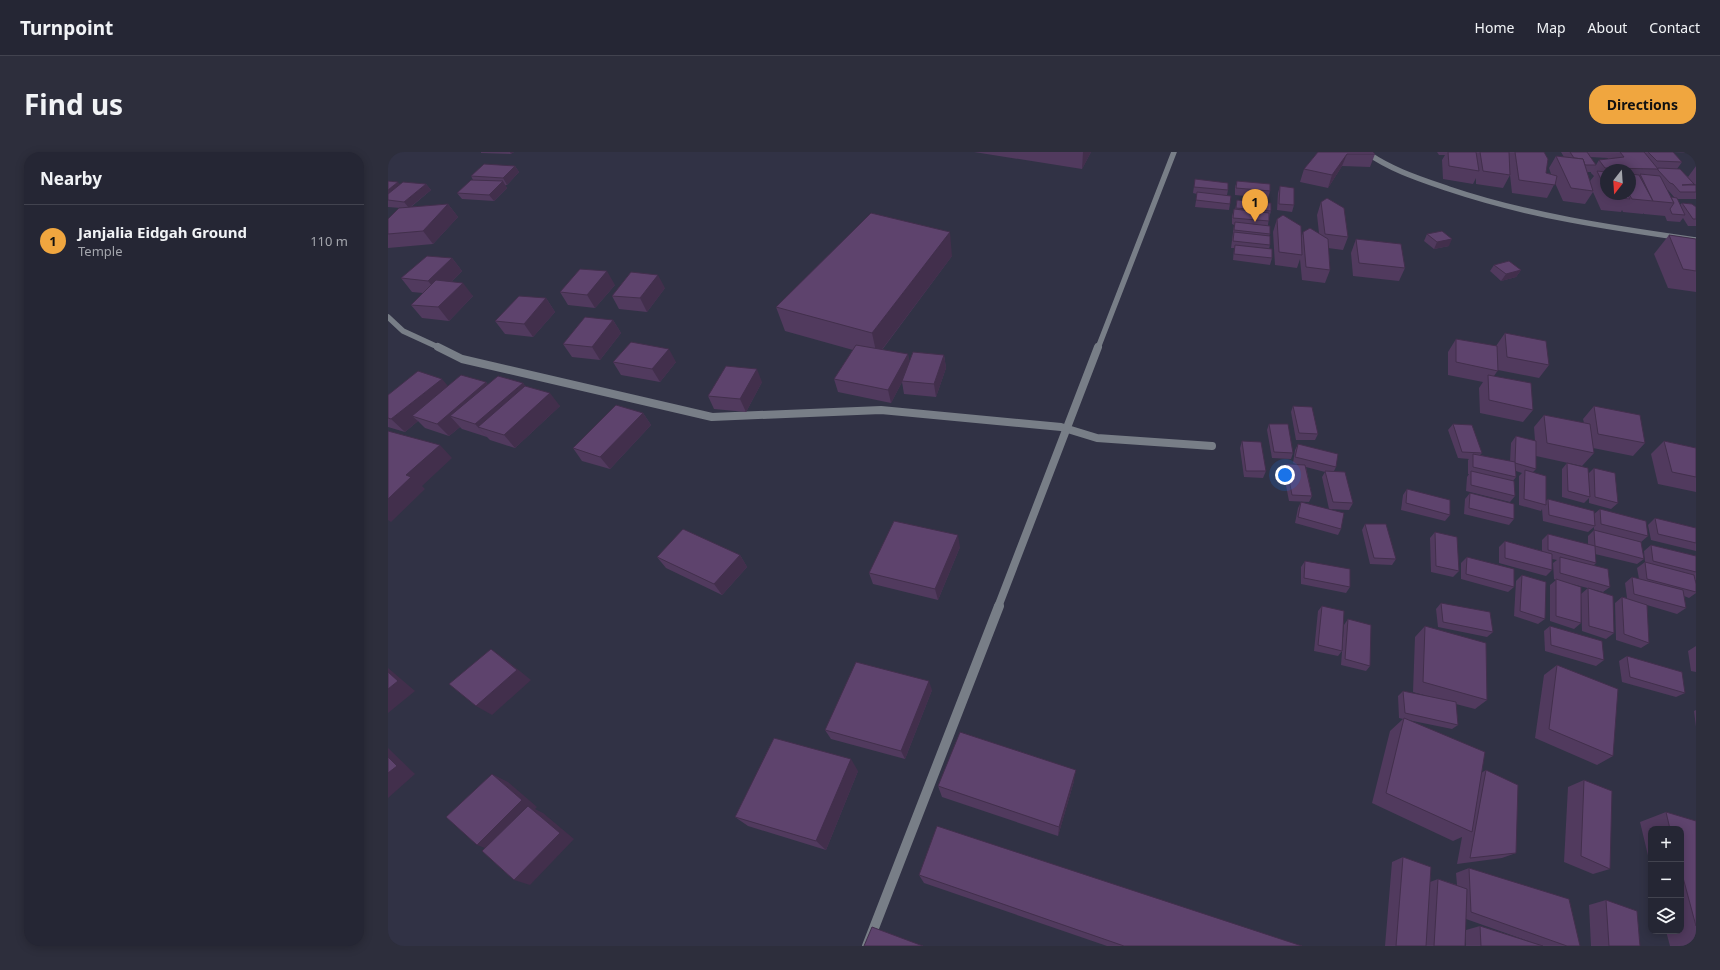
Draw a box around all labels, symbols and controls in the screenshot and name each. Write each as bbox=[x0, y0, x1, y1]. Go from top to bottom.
text: Turnpoint bbox=[20, 15, 113, 41]
text: Home bbox=[1475, 18, 1514, 37]
text: Map bbox=[1536, 18, 1566, 37]
text: About bbox=[1588, 18, 1627, 37]
text: Contact bbox=[1649, 18, 1700, 37]
text: Find us bbox=[24, 85, 123, 123]
button: Directions bbox=[1589, 85, 1696, 124]
north arrow bbox=[1600, 164, 1636, 200]
text: Nearby bbox=[40, 167, 102, 190]
pin: 1 bbox=[1242, 189, 1268, 222]
text: Janjalia Eidgah Ground bbox=[78, 222, 247, 242]
text: 1 bbox=[49, 232, 57, 250]
text: 110 m bbox=[310, 232, 348, 250]
text: Temple bbox=[78, 242, 123, 260]
your location bbox=[1275, 465, 1295, 485]
map controls bbox=[1648, 826, 1684, 934]
button: + bbox=[1648, 826, 1684, 862]
button: − bbox=[1648, 862, 1684, 898]
button: layers bbox=[1648, 898, 1684, 934]

